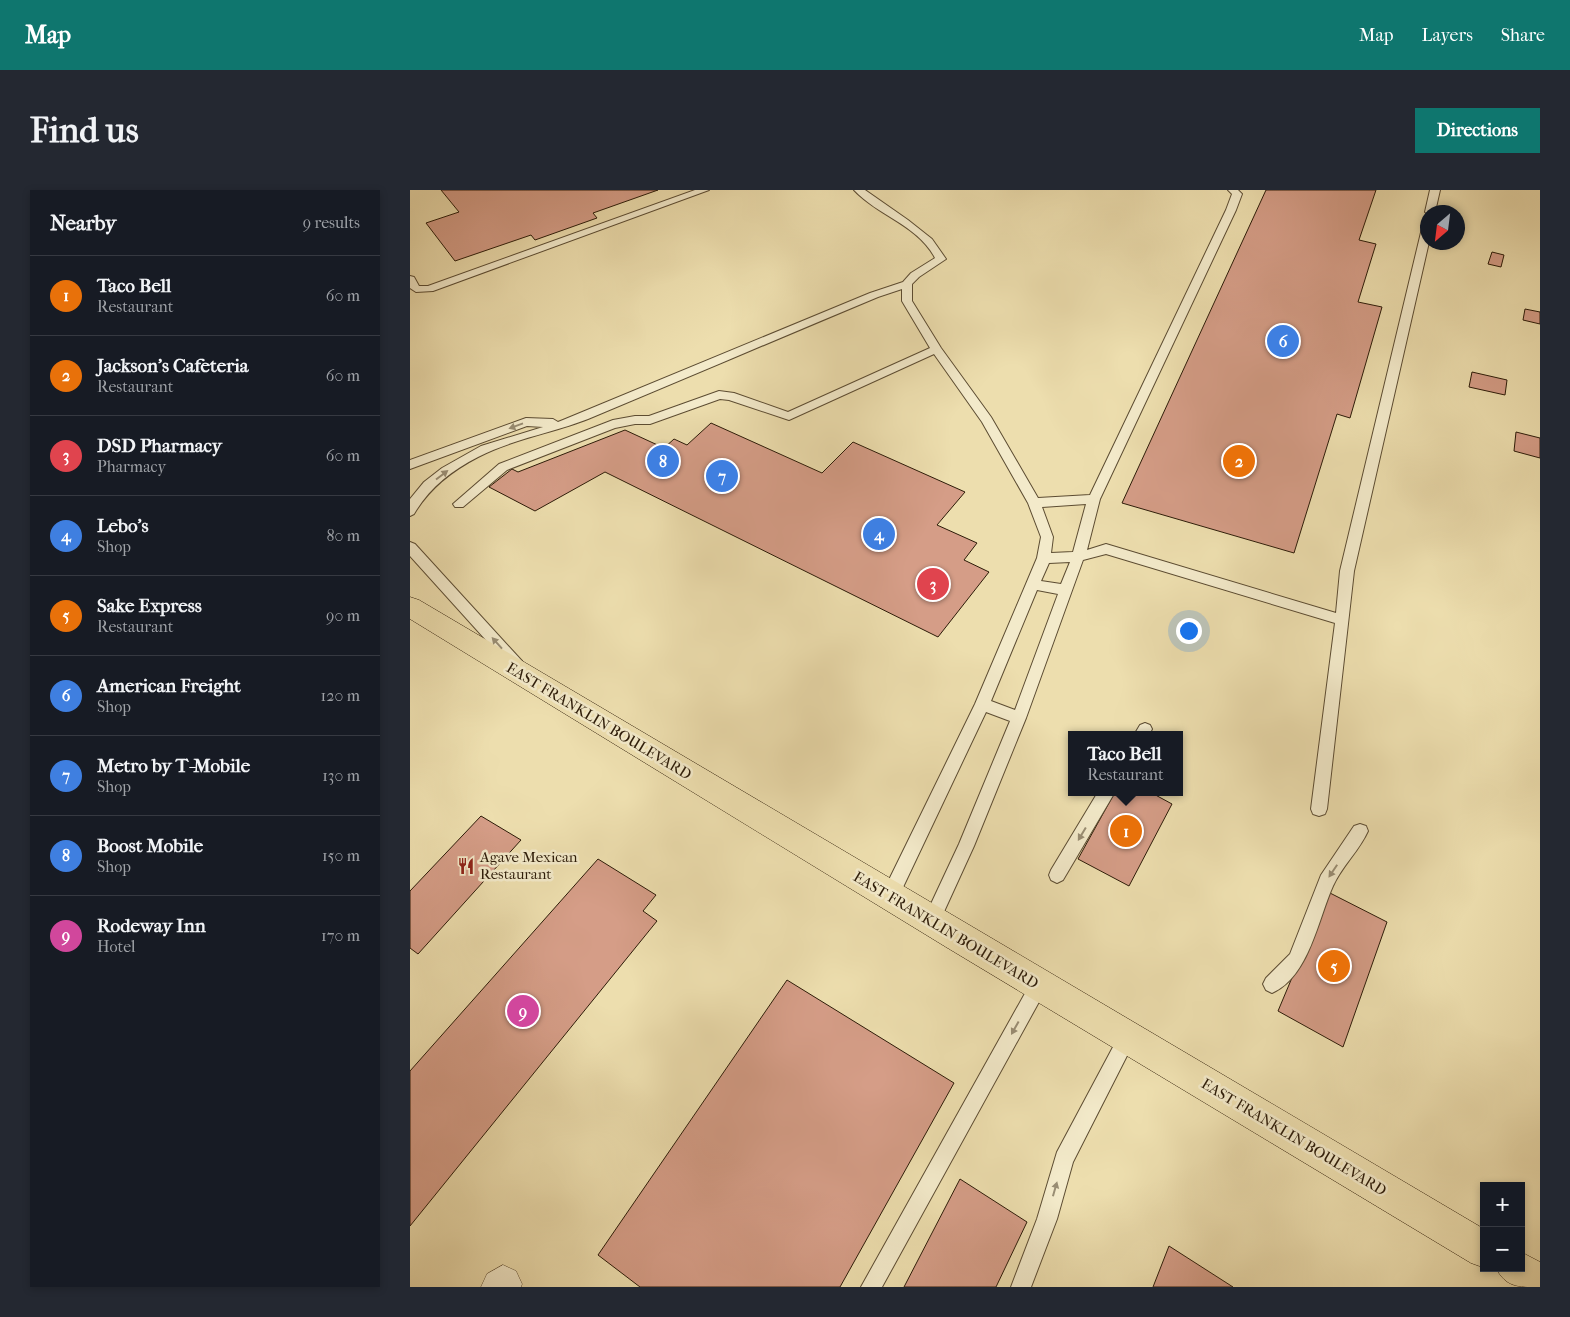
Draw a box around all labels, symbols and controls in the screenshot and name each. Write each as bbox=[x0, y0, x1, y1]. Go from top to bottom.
text: Map bbox=[25, 21, 71, 49]
text: Map bbox=[1359, 25, 1393, 46]
text: Layers bbox=[1421, 25, 1473, 46]
text: Share bbox=[1501, 25, 1545, 46]
button: Directions bbox=[1415, 108, 1540, 153]
text: Find us bbox=[30, 110, 139, 151]
north arrow bbox=[1420, 205, 1465, 250]
text: Nearby bbox=[50, 211, 116, 235]
text: 9 results bbox=[303, 213, 360, 232]
text: Taco Bell bbox=[97, 275, 171, 297]
text: 1 bbox=[63, 286, 69, 305]
text: 60 m bbox=[326, 286, 360, 305]
text: Restaurant bbox=[97, 297, 173, 316]
pin: 6 bbox=[1267, 322, 1299, 360]
text: Jackson's Cafeteria bbox=[97, 355, 249, 377]
text: 2 bbox=[62, 366, 70, 385]
text: 60 m bbox=[326, 366, 360, 385]
text: Restaurant bbox=[97, 377, 173, 396]
one-way arrow bbox=[509, 423, 524, 430]
text: DSD Pharmacy bbox=[97, 435, 222, 457]
pin: 8 bbox=[647, 442, 679, 480]
pin: 2 bbox=[1223, 442, 1255, 480]
text: 3 bbox=[63, 446, 69, 465]
text: 60 m bbox=[326, 446, 360, 465]
text: Pharmacy bbox=[97, 457, 166, 476]
pin: 7 bbox=[706, 457, 738, 495]
one-way arrow bbox=[435, 470, 449, 480]
text: Lebo's bbox=[97, 515, 148, 537]
pin: 4 bbox=[863, 515, 895, 553]
text: 4 bbox=[61, 526, 71, 545]
text: 80 m bbox=[326, 526, 360, 545]
text: Shop bbox=[97, 537, 131, 556]
pin: 3 bbox=[917, 565, 949, 603]
text: Sake Express bbox=[97, 595, 202, 617]
text: 5 bbox=[63, 606, 69, 625]
text: 90 m bbox=[326, 606, 360, 625]
text: Restaurant bbox=[97, 617, 173, 636]
your location bbox=[1176, 618, 1202, 644]
one-way arrow bbox=[491, 637, 503, 649]
street label: EAST FRANKLIN BOULEVARD bbox=[503, 659, 695, 783]
text: American Freight bbox=[97, 675, 241, 697]
text: 6 bbox=[62, 686, 70, 705]
text: 120 m bbox=[321, 686, 360, 705]
text: Shop bbox=[97, 697, 131, 716]
popup bbox=[1068, 731, 1183, 796]
text: Taco Bell bbox=[1087, 743, 1162, 765]
text: Metro by T-Mobile bbox=[97, 755, 250, 777]
text: Restaurant bbox=[1087, 765, 1164, 784]
text: 7 bbox=[62, 766, 70, 785]
text: 130 m bbox=[322, 766, 360, 785]
text: Shop bbox=[97, 777, 131, 796]
pin: 1 bbox=[1110, 812, 1142, 850]
one-way arrow bbox=[1077, 827, 1086, 840]
text: Boost Mobile bbox=[97, 835, 203, 857]
text: 8 bbox=[62, 846, 70, 865]
text: 150 m bbox=[322, 846, 360, 865]
place label: Agave Mexican Restaurant bbox=[479, 848, 578, 883]
restaurant icon: Agave Mexican Restaurant bbox=[456, 856, 476, 876]
text: Shop bbox=[97, 857, 131, 876]
one-way arrow bbox=[1328, 865, 1338, 878]
street label: EAST FRANKLIN BOULEVARD bbox=[850, 868, 1042, 992]
text: Rodeway Inn bbox=[97, 915, 206, 937]
text: 9 bbox=[62, 926, 70, 945]
text: 170 m bbox=[321, 926, 360, 945]
text: Hotel bbox=[97, 937, 135, 956]
pin: 5 bbox=[1318, 947, 1350, 985]
pin: 9 bbox=[507, 992, 539, 1030]
one-way arrow bbox=[1011, 1020, 1019, 1035]
street label: EAST FRANKLIN BOULEVARD bbox=[1198, 1075, 1390, 1199]
one-way arrow bbox=[1051, 1182, 1059, 1197]
map controls bbox=[1480, 1182, 1525, 1272]
button: + bbox=[1480, 1182, 1525, 1227]
button: − bbox=[1480, 1227, 1525, 1272]

